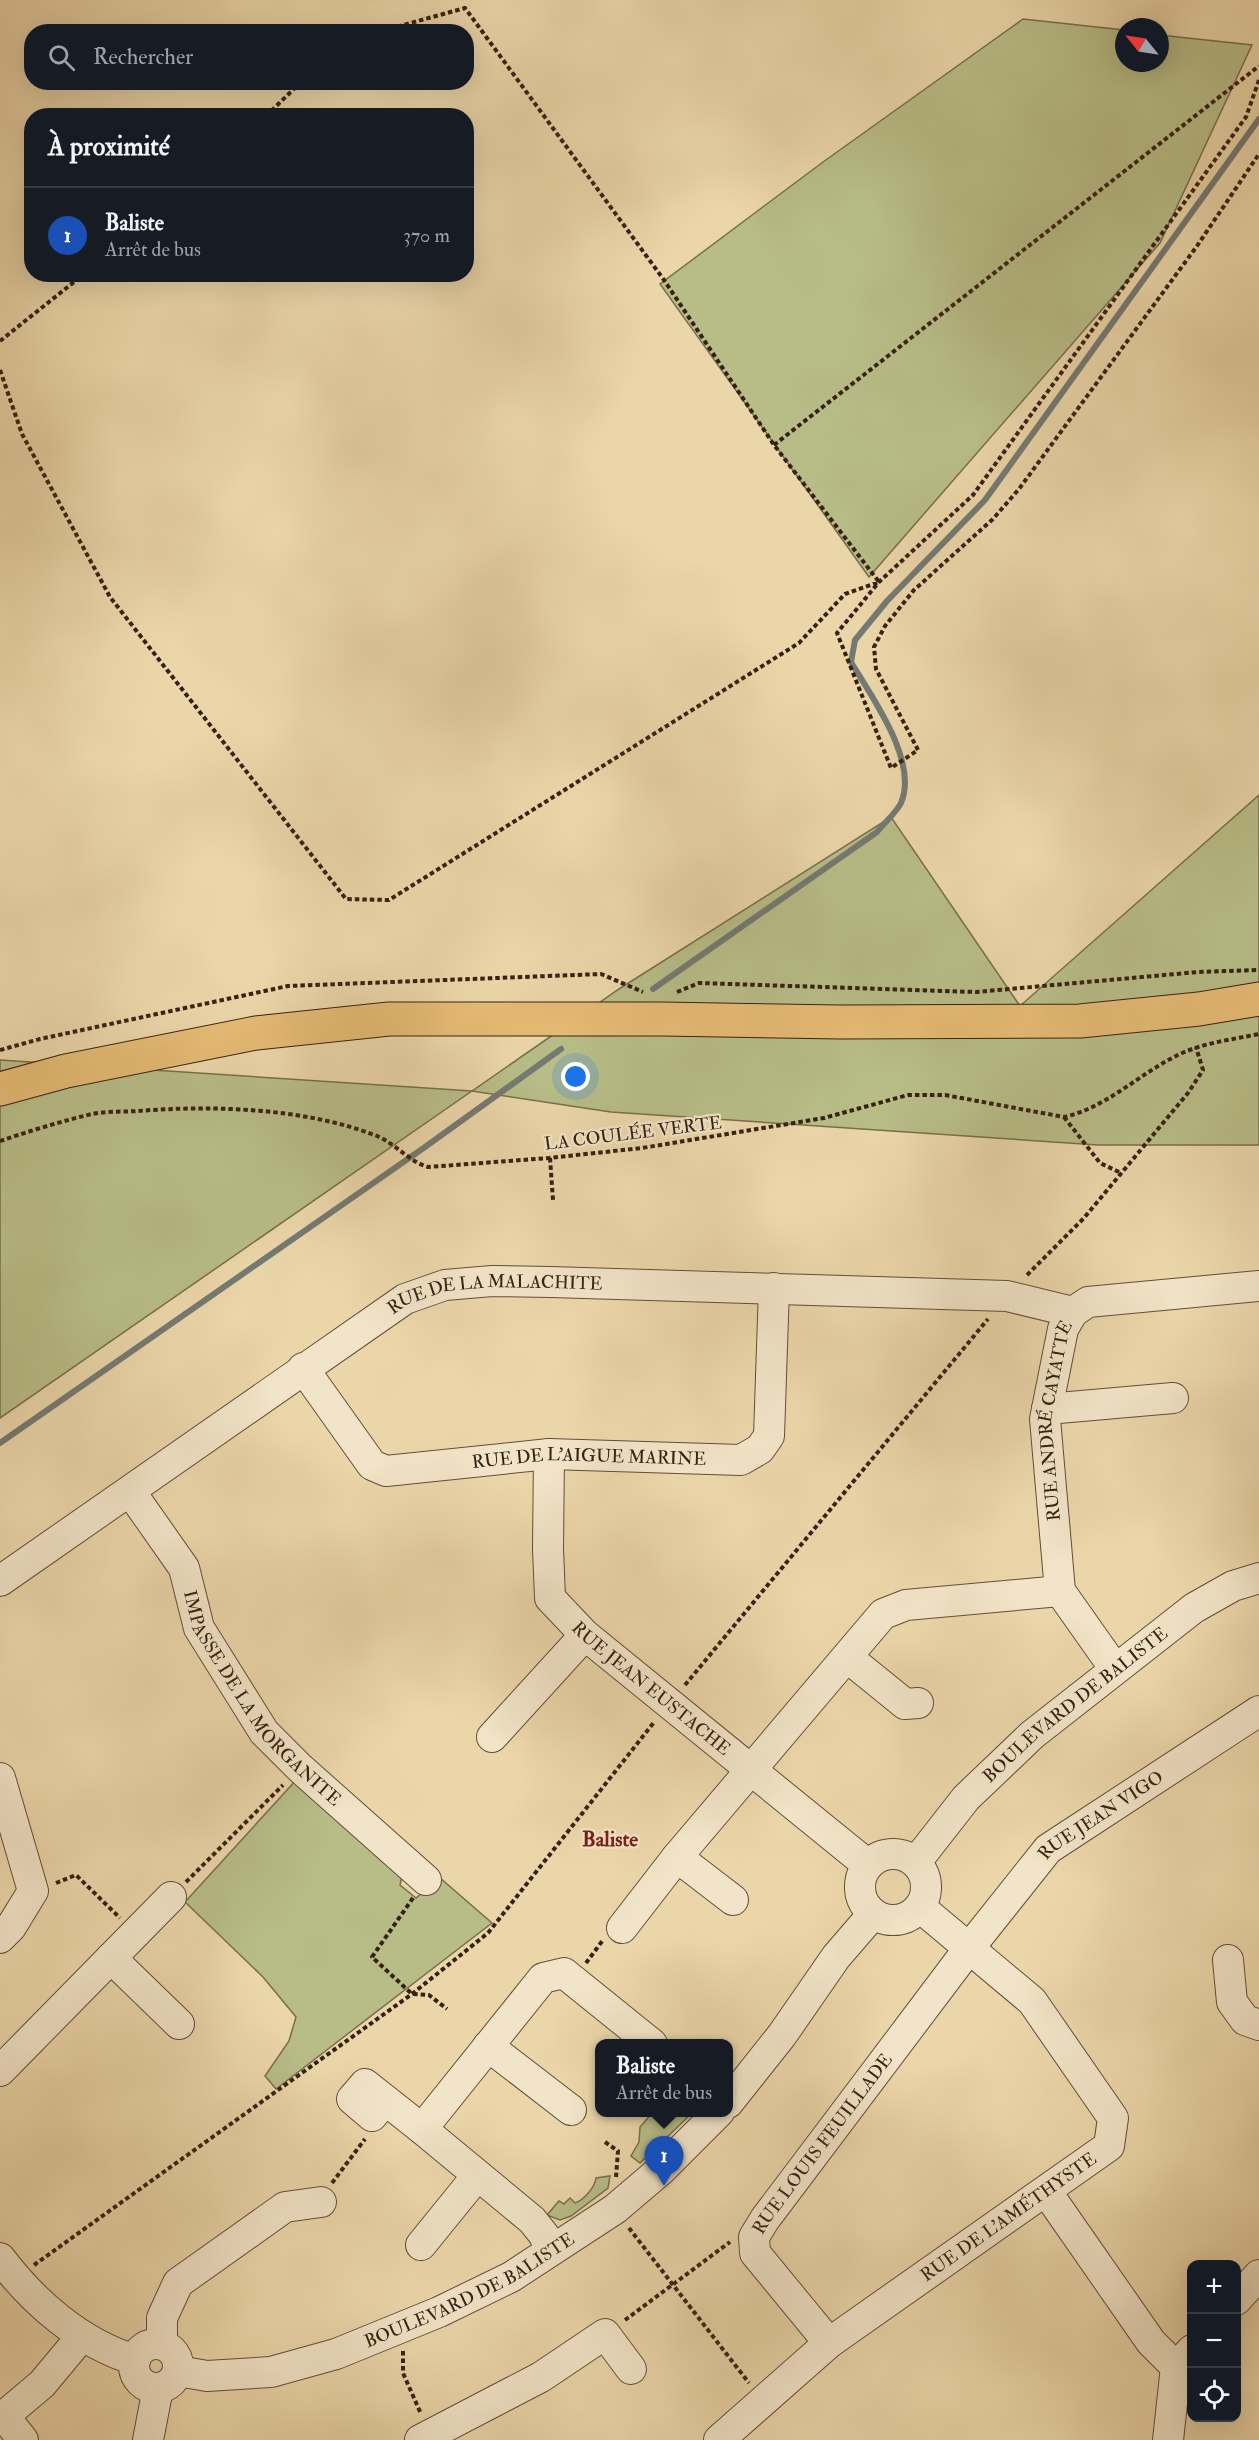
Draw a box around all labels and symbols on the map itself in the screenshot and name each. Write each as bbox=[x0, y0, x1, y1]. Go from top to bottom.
north arrow bbox=[1115, 18, 1169, 72]
your location bbox=[561, 1062, 590, 1091]
street label: LA COULÉE VERTE bbox=[543, 1111, 723, 1156]
street label: RUE DE LA MALACHITE bbox=[383, 1270, 603, 1320]
street label: RUE ANDRÉ CAYATTE bbox=[1034, 1316, 1078, 1522]
street label: RUE DE L'AIGUE MARINE bbox=[471, 1443, 706, 1474]
street label: IMPASSE DE LA MORGANITE bbox=[178, 1588, 346, 1811]
street label: RUE JEAN EUSTACHE bbox=[566, 1617, 735, 1761]
street label: BOULEVARD DE BALISTE bbox=[978, 1622, 1173, 1788]
street label: RUE JEAN VIGO bbox=[1033, 1766, 1168, 1865]
district label: Baliste bbox=[582, 1826, 638, 1853]
street label: RUE LOUIS FEUILLADE bbox=[747, 2049, 898, 2239]
pin: 1 bbox=[644, 2136, 684, 2186]
street label: RUE DE L'AMÉTHYSTE bbox=[916, 2147, 1101, 2287]
street label: BOULEVARD DE BALISTE bbox=[361, 2228, 579, 2353]

